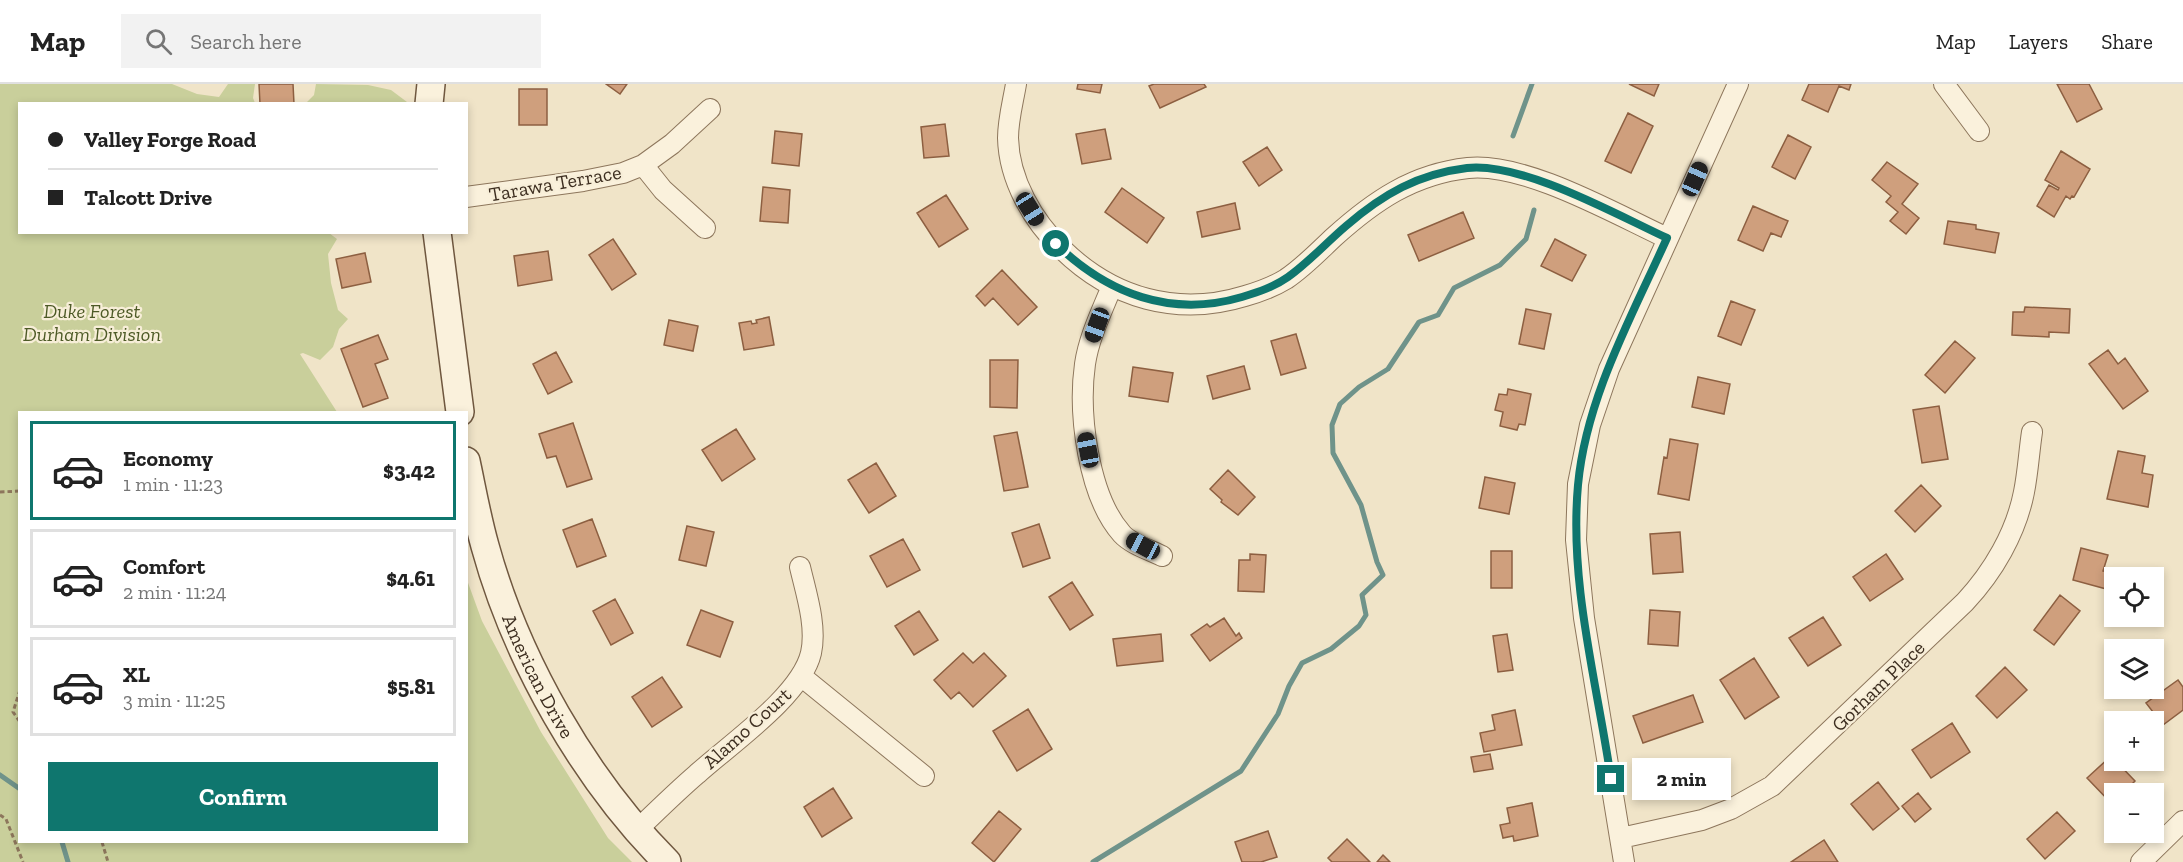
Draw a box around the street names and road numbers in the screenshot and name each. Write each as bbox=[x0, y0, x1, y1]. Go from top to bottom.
street label: Tarawa Terrace bbox=[487, 160, 623, 206]
street label: American Drive bbox=[497, 611, 579, 743]
street label: Gorham Place bbox=[1826, 636, 1930, 736]
street label: Alamo Court bbox=[698, 682, 796, 774]

